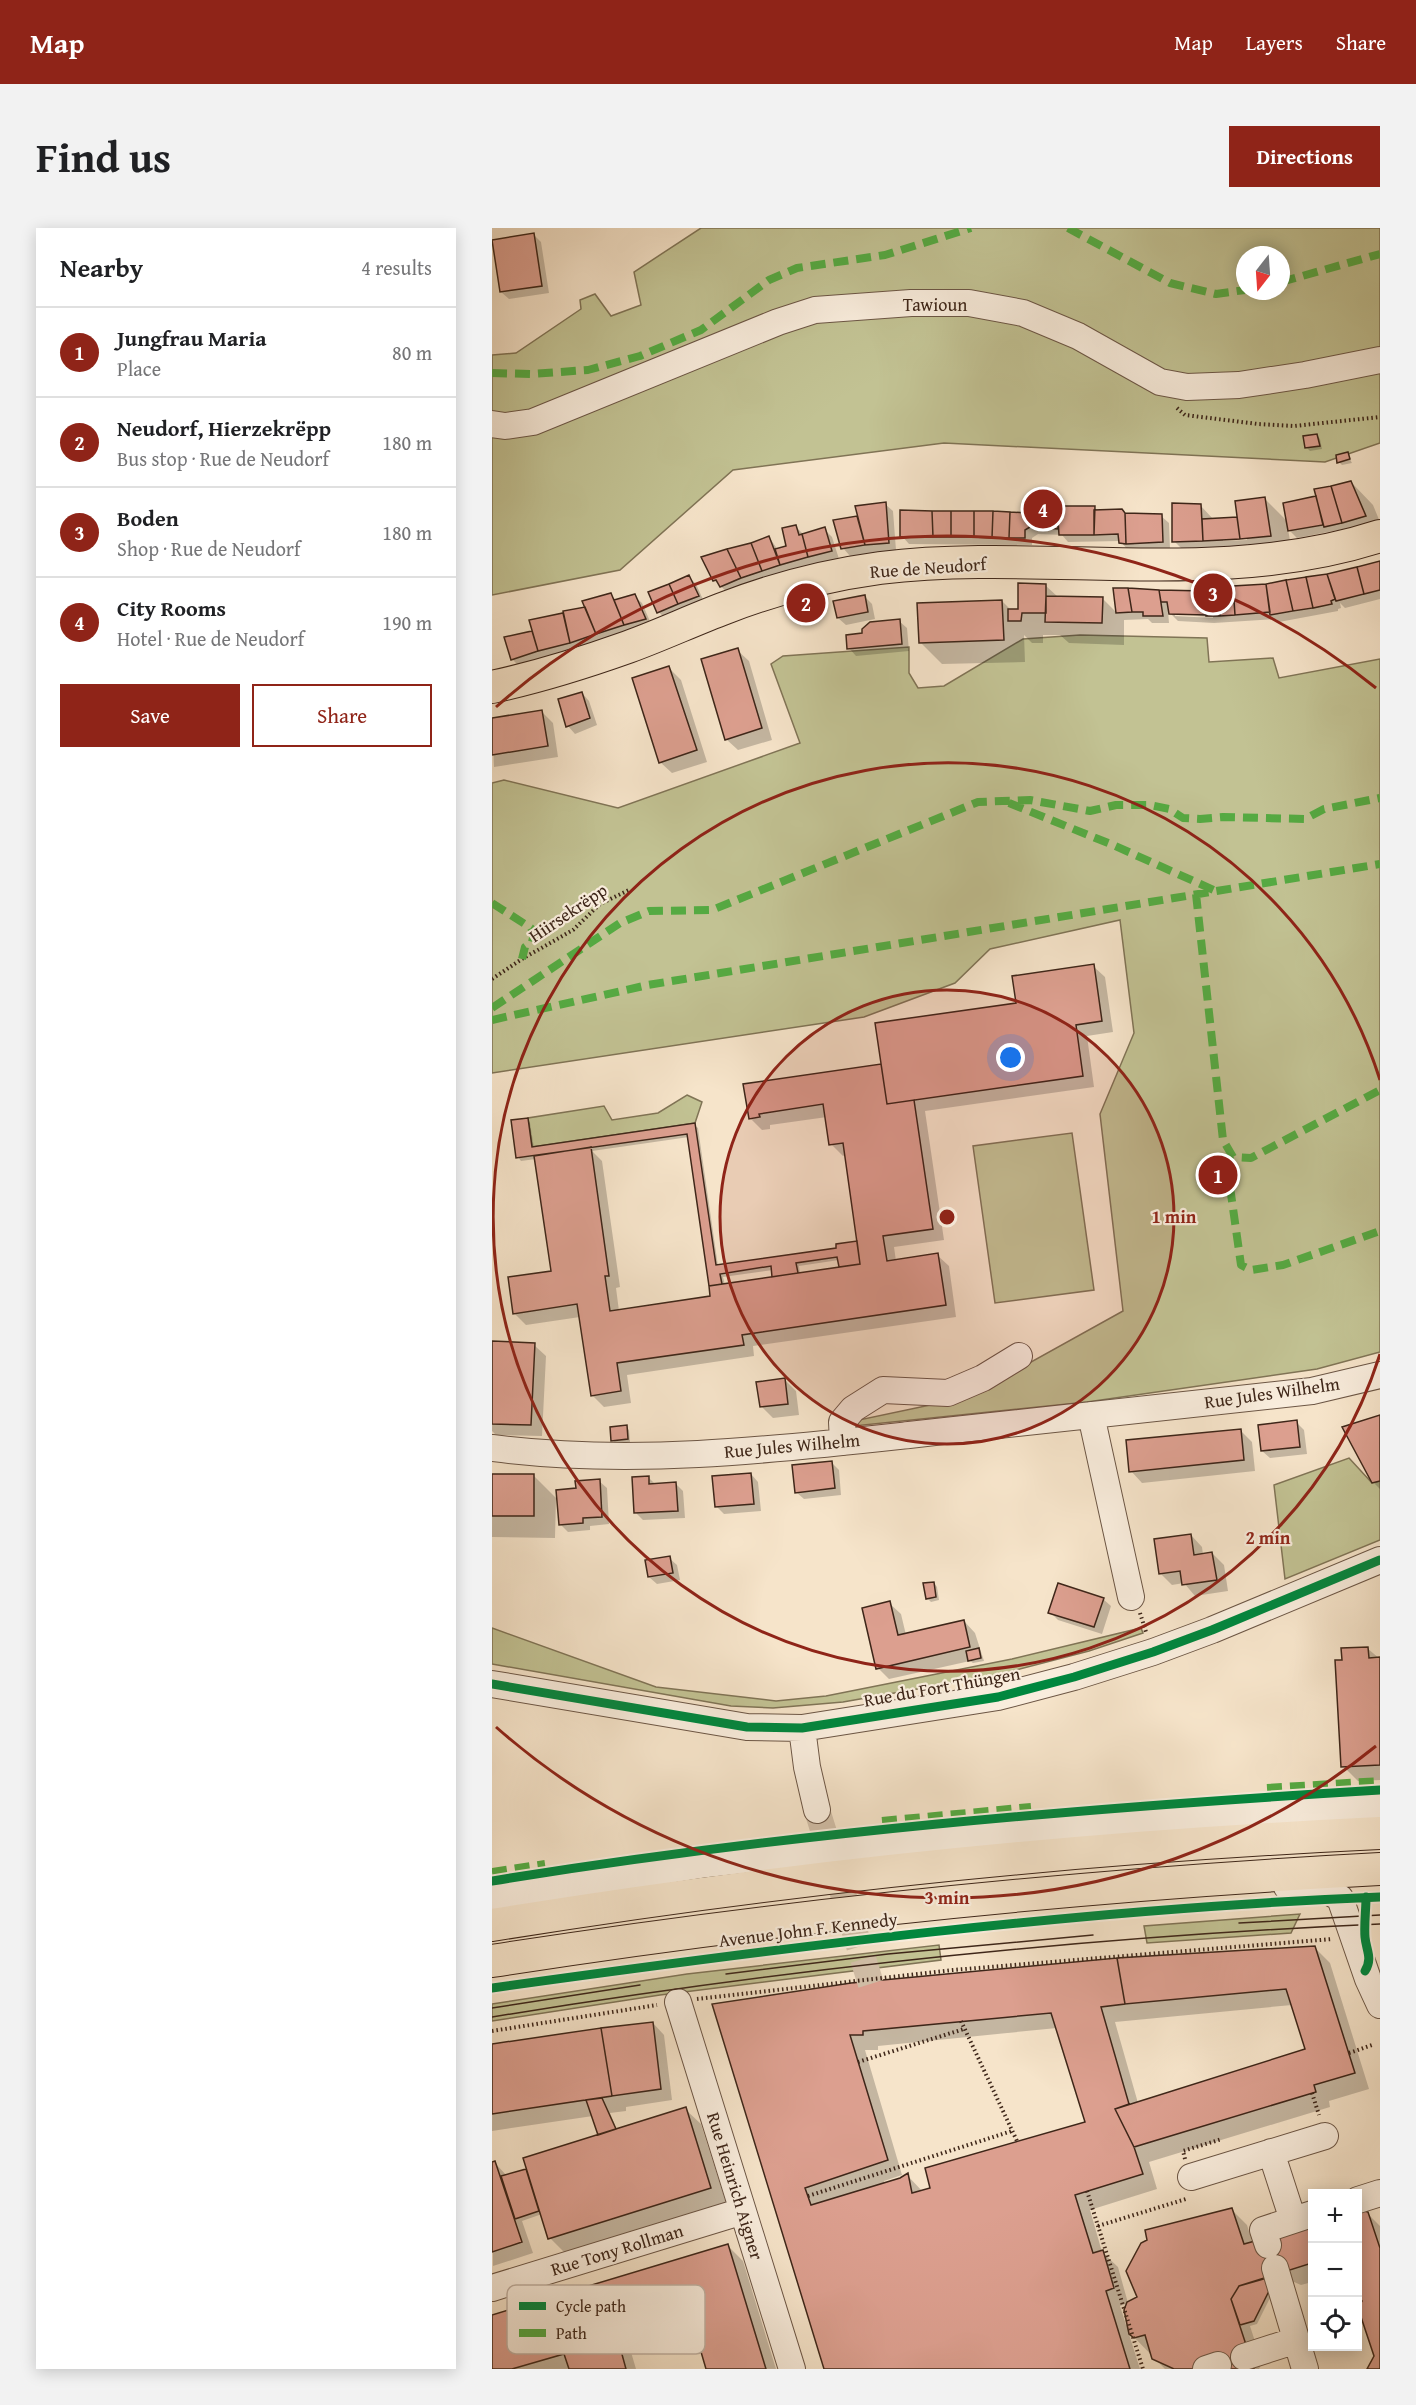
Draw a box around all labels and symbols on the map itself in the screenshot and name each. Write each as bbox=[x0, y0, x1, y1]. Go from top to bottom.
north arrow bbox=[1236, 246, 1290, 300]
street label: Tawioun bbox=[903, 291, 967, 318]
pin: 4 bbox=[1024, 486, 1062, 532]
street label: Rue de Neudorf bbox=[869, 550, 989, 585]
pin: 3 bbox=[1194, 570, 1232, 616]
pin: 2 bbox=[786, 580, 826, 626]
street label: Hiirsekrëpp bbox=[523, 876, 613, 949]
your location bbox=[996, 1043, 1025, 1072]
pin: 1 bbox=[1198, 1152, 1238, 1198]
text: 1 min bbox=[1152, 1203, 1197, 1230]
centre of rings bbox=[937, 1207, 957, 1227]
street label: Rue Jules Wilhelm bbox=[1203, 1370, 1342, 1415]
street label: Rue Jules Wilhelm bbox=[723, 1426, 861, 1465]
text: 2 min bbox=[1246, 1524, 1291, 1551]
street label: Rue du Fort Thüngen bbox=[862, 1659, 1022, 1714]
text: 3 min bbox=[925, 1884, 970, 1911]
street label: Avenue John F. Kennedy bbox=[717, 1905, 899, 1954]
street label: Rue Heinrich Aigner bbox=[700, 2109, 771, 2264]
street label: Rue Tony Rollman bbox=[547, 2217, 686, 2282]
legend bbox=[507, 2285, 705, 2354]
text: Cycle path bbox=[556, 2294, 626, 2318]
text: Path bbox=[556, 2321, 587, 2345]

